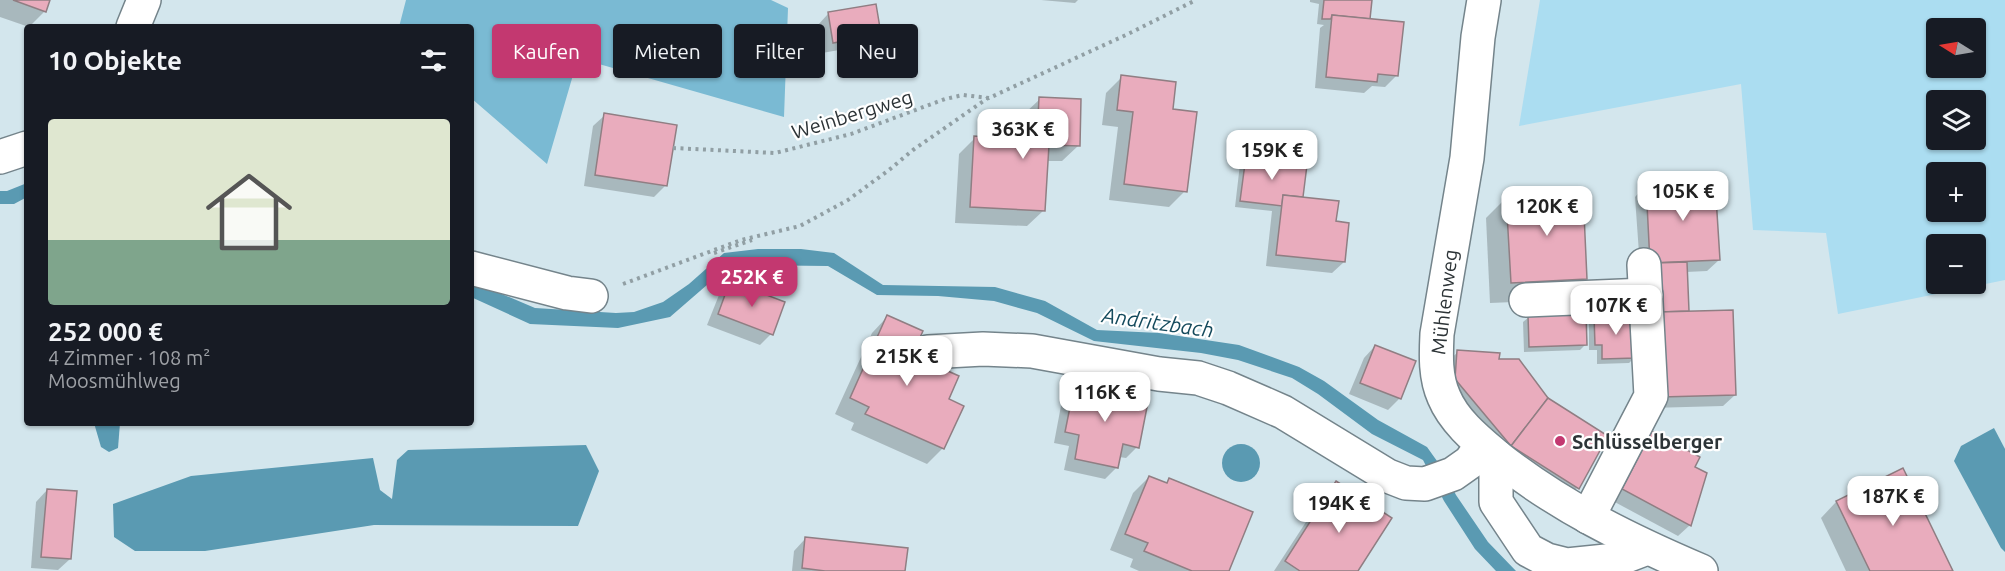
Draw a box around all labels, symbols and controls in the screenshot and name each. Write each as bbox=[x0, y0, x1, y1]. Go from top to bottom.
north arrow bbox=[1926, 18, 1986, 78]
map controls bbox=[1926, 18, 1986, 294]
chip: Kaufen bbox=[492, 24, 601, 78]
chip: Mieten bbox=[613, 24, 722, 78]
chip: Filter bbox=[734, 24, 825, 78]
chip: Neu bbox=[837, 24, 918, 78]
icon: filters bbox=[417, 44, 450, 77]
text: 10 Objekte bbox=[48, 46, 182, 75]
street label: Weinbergweg bbox=[789, 85, 915, 143]
button: layers bbox=[1926, 90, 1986, 150]
pin: 363K € bbox=[974, 109, 1072, 160]
text: 363K € bbox=[991, 117, 1055, 140]
pin: 159K € bbox=[1223, 130, 1321, 181]
text: 159K € bbox=[1240, 138, 1304, 161]
icon: home bbox=[195, 158, 303, 266]
button: + bbox=[1926, 162, 1986, 222]
pin: 105K € bbox=[1634, 171, 1732, 222]
text: 105K € bbox=[1651, 179, 1715, 202]
pin: 120K € bbox=[1498, 186, 1596, 237]
text: 120K € bbox=[1515, 194, 1579, 217]
button: − bbox=[1926, 234, 1986, 294]
street label: Mühlenweg bbox=[1426, 248, 1462, 356]
pin: 252K € bbox=[703, 257, 801, 308]
text: 252K € bbox=[720, 265, 784, 288]
pin: 107K € bbox=[1567, 285, 1665, 336]
text: 107K € bbox=[1584, 293, 1648, 316]
water label: Andritzbach bbox=[1100, 302, 1215, 342]
text: 252 000 € bbox=[48, 317, 163, 346]
pin: 215K € bbox=[858, 336, 956, 387]
text: 215K € bbox=[875, 344, 939, 367]
text: 4 Zimmer · 108 m² bbox=[48, 346, 210, 369]
text: Moosmühlweg bbox=[48, 369, 181, 392]
pin: 116K € bbox=[1056, 372, 1154, 423]
text: 116K € bbox=[1073, 380, 1137, 403]
place label: Schlüsselberger bbox=[1572, 430, 1723, 453]
marker: Schlüsselberger bbox=[1553, 434, 1567, 448]
pin: 187K € bbox=[1844, 476, 1942, 527]
pin: 194K € bbox=[1290, 483, 1388, 534]
text: 187K € bbox=[1861, 484, 1925, 507]
text: 194K € bbox=[1307, 491, 1371, 514]

